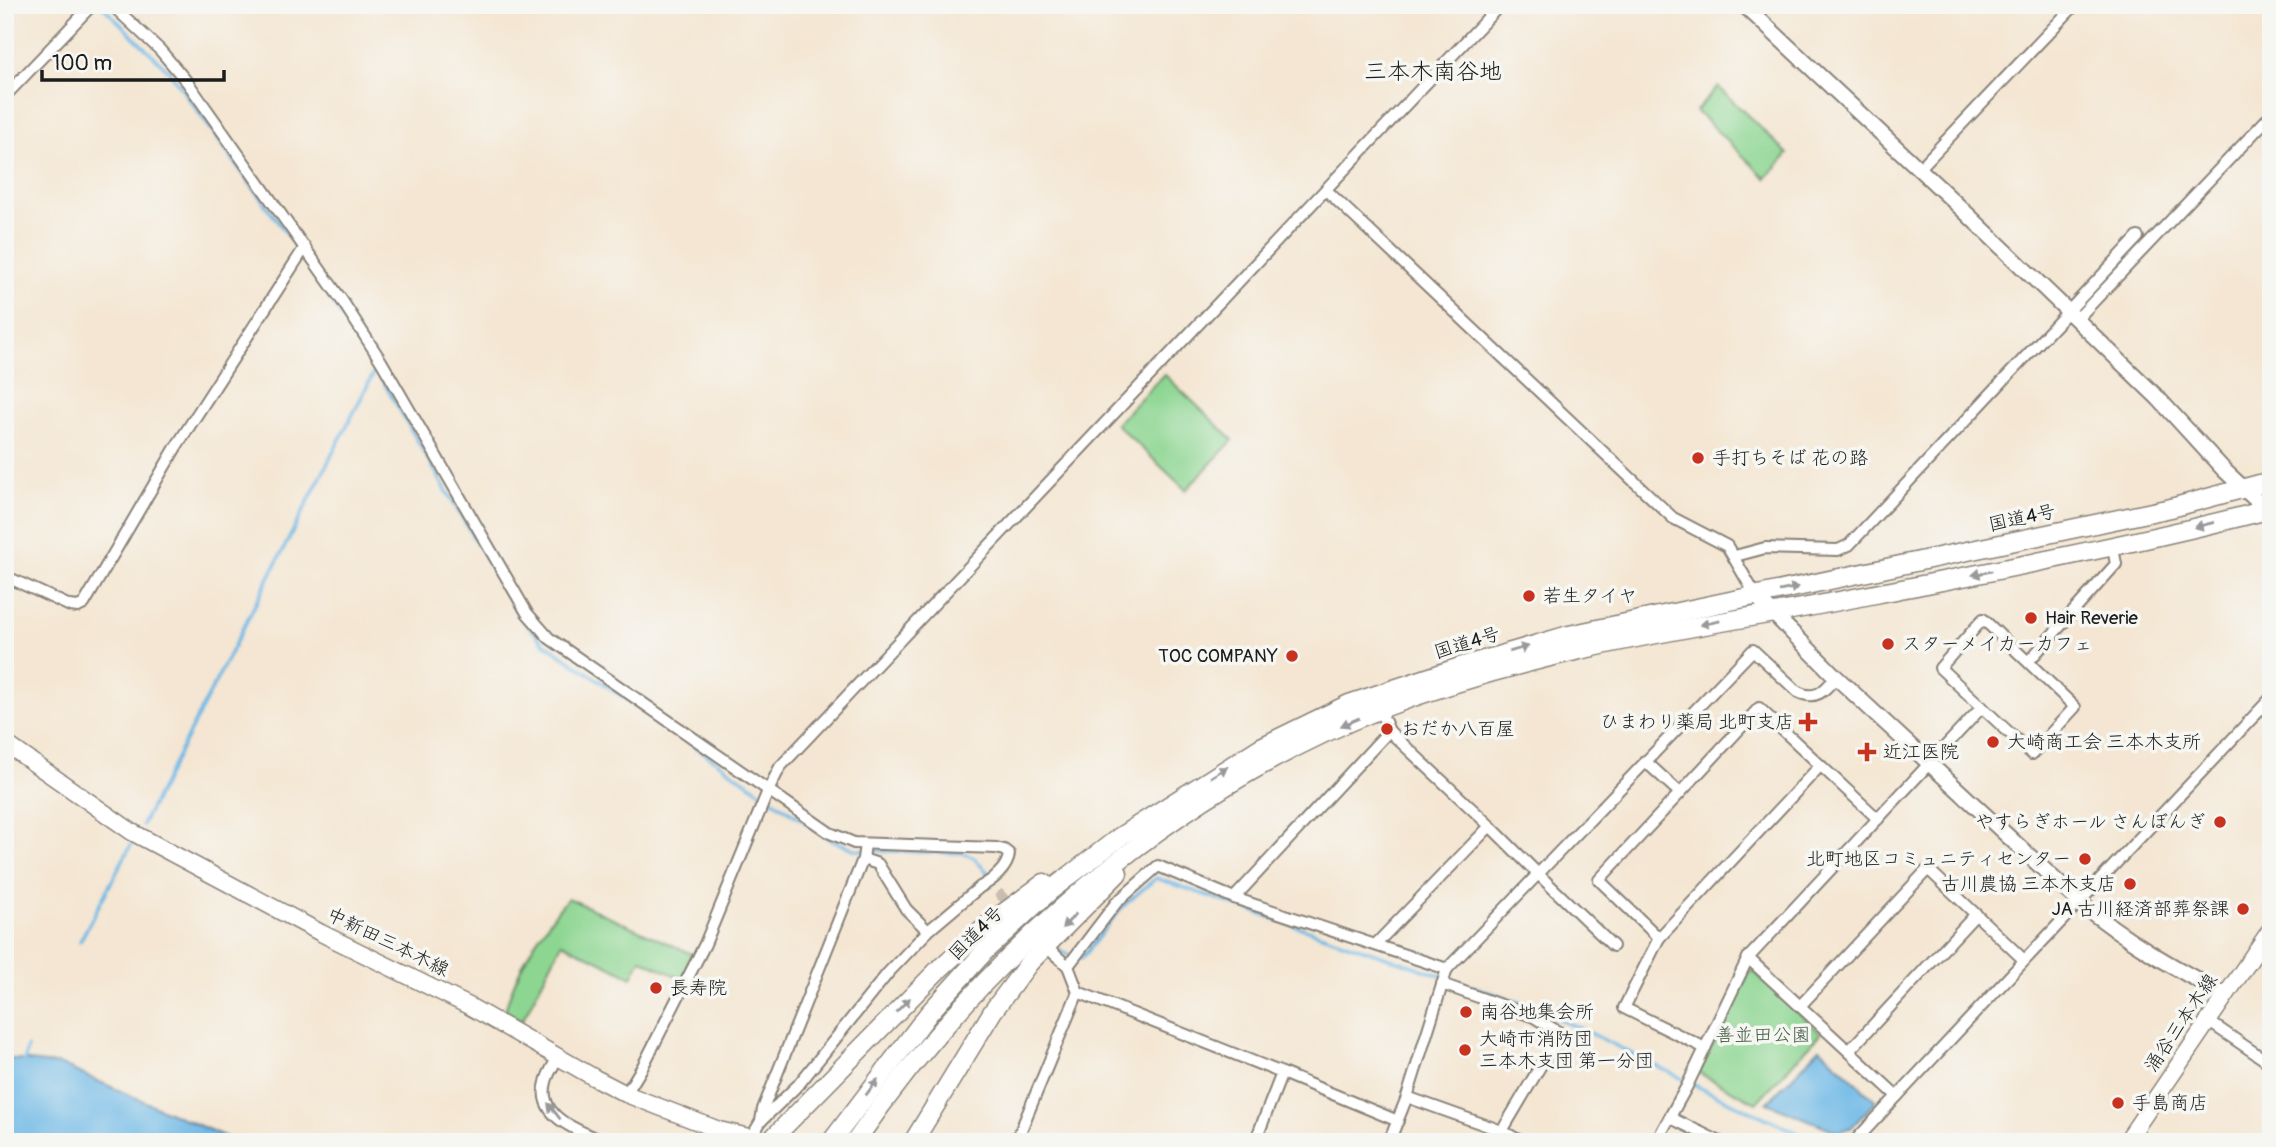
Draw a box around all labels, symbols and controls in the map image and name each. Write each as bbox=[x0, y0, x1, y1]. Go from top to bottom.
scale bar bbox=[42, 38, 224, 82]
text: 100 m bbox=[52, 50, 112, 77]
district label: 三本木南谷地 bbox=[1364, 57, 1502, 86]
place label: 手打ちそば 花の路 bbox=[1712, 446, 1868, 470]
marker: 手打ちそば 花の路 bbox=[1690, 450, 1706, 466]
street label: 国道4号 bbox=[1986, 499, 2058, 537]
one-way arrow bbox=[2193, 520, 2215, 531]
one-way arrow bbox=[1971, 568, 1993, 579]
one-way arrow bbox=[1778, 583, 1800, 594]
place label: 若生タイヤ bbox=[1543, 584, 1637, 608]
marker: 若生タイヤ bbox=[1521, 588, 1537, 604]
place label: Hair Reverie bbox=[2045, 606, 2139, 630]
marker: Hair Reverie bbox=[2023, 610, 2039, 626]
one-way arrow bbox=[1699, 618, 1721, 629]
street label: 国道4号 bbox=[1431, 622, 1503, 664]
place label: スターメイカーカフェ bbox=[1902, 632, 2092, 656]
marker: スターメイカーカフェ bbox=[1880, 636, 1896, 652]
place label: TOC COMPANY bbox=[1158, 644, 1278, 668]
one-way arrow bbox=[1509, 644, 1530, 654]
marker: TOC COMPANY bbox=[1284, 648, 1300, 664]
place label: ひまわり薬局 北町支店 bbox=[1600, 710, 1794, 734]
marker: ひまわり薬局 北町支店 bbox=[1800, 714, 1816, 730]
one-way arrow bbox=[1339, 717, 1360, 728]
place label: おだか八百屋 bbox=[1401, 717, 1515, 741]
marker: おだか八百屋 bbox=[1379, 721, 1395, 737]
place label: 大崎商工会 三本木支所 bbox=[2007, 730, 2201, 754]
marker: 大崎商工会 三本木支所 bbox=[1985, 734, 2001, 750]
place label: 近江医院 bbox=[1883, 740, 1959, 764]
marker: 近江医院 bbox=[1857, 742, 1877, 762]
one-way arrow bbox=[1210, 766, 1229, 779]
place label: やすらぎホール さんぼんぎ bbox=[1975, 810, 2206, 834]
marker: やすらぎホール さんぼんぎ bbox=[2212, 814, 2228, 830]
place label: 北町地区コミュニティセンター bbox=[1806, 847, 2071, 871]
marker: 北町地区コミュニティセンター bbox=[2077, 851, 2093, 867]
place label: 古川農協 三本木支店 bbox=[1941, 872, 2116, 896]
marker: 古川農協 三本木支店 bbox=[2122, 876, 2138, 892]
place label: JA 古川経済部葬祭課 bbox=[2051, 897, 2229, 921]
street label: 国道4号 bbox=[943, 900, 1009, 966]
marker: JA 古川経済部葬祭課 bbox=[2235, 901, 2251, 917]
street label: 中新田三本木線 bbox=[323, 902, 453, 982]
one-way arrow bbox=[1062, 912, 1078, 929]
street label: 涌谷三本木線 bbox=[2139, 969, 2223, 1077]
place label: 長寿院 bbox=[670, 976, 727, 1000]
marker: 長寿院 bbox=[648, 980, 664, 996]
one-way arrow bbox=[894, 997, 910, 1014]
place label: 南谷地集会所 bbox=[1480, 1000, 1594, 1024]
marker: 南谷地集会所 bbox=[1458, 1004, 1474, 1020]
park label: 善並田公園 bbox=[1715, 1023, 1811, 1047]
place label: 大崎市消防団 三本木支団 第一分団 bbox=[1479, 1027, 1654, 1073]
marker: 大崎市消防団 三本木支団 第一分団 bbox=[1457, 1042, 1473, 1058]
one-way arrow bbox=[865, 1078, 879, 1096]
place label: 手島商店 bbox=[2132, 1091, 2208, 1115]
marker: 手島商店 bbox=[2110, 1095, 2126, 1111]
one-way arrow bbox=[546, 1103, 561, 1121]

